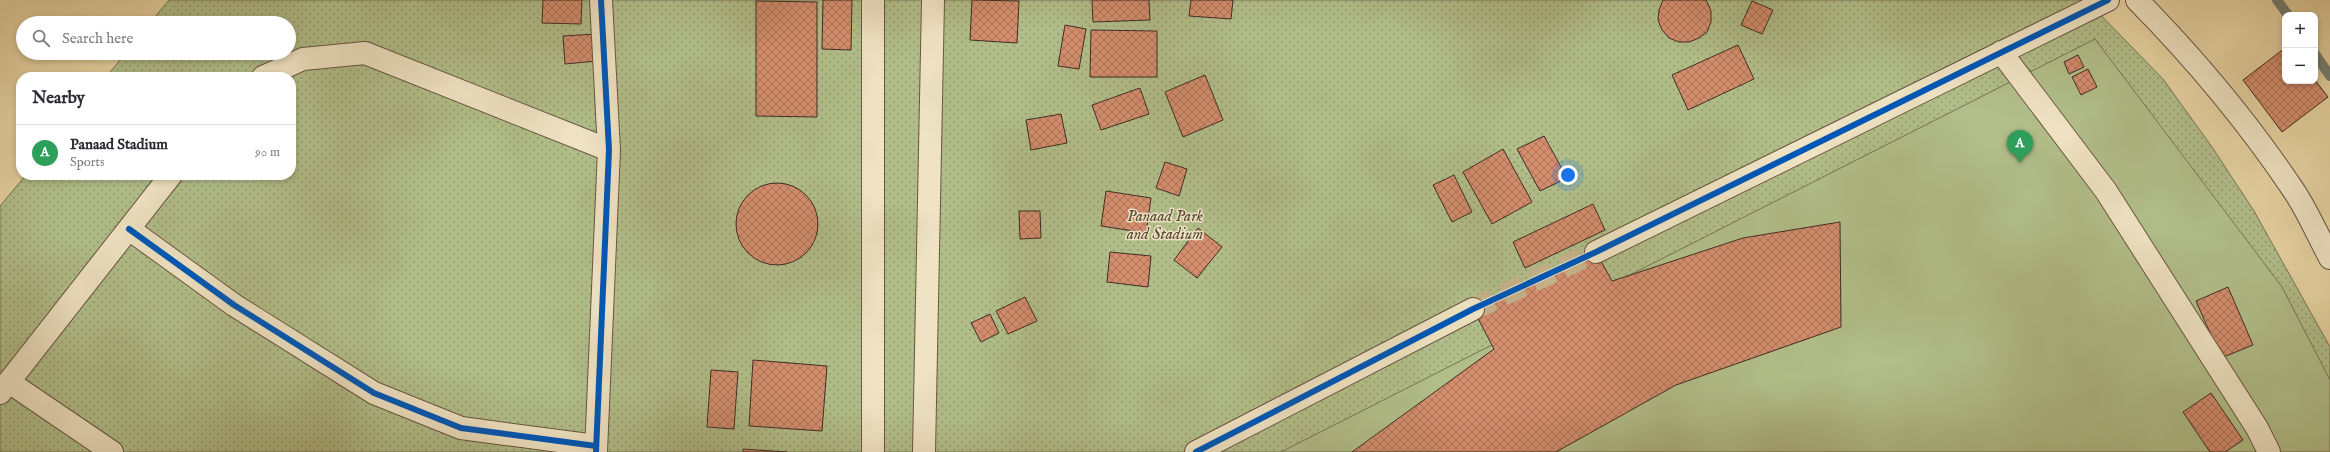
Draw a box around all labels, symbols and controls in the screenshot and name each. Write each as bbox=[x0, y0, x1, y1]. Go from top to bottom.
map controls bbox=[2282, 12, 2318, 84]
button: + bbox=[2282, 12, 2318, 48]
search box bbox=[16, 16, 296, 60]
icon: search bbox=[30, 27, 52, 49]
text: Search here bbox=[62, 29, 133, 48]
button: − bbox=[2282, 48, 2318, 84]
text: Nearby bbox=[32, 88, 85, 109]
pin: A bbox=[2007, 130, 2033, 163]
text: Panaad Stadium bbox=[70, 135, 168, 154]
text: A bbox=[41, 144, 49, 161]
text: 90 m bbox=[255, 144, 280, 161]
text: Sports bbox=[70, 154, 105, 171]
your location bbox=[1558, 165, 1578, 185]
park label: Panaad Park and Stadium bbox=[1126, 207, 1204, 245]

